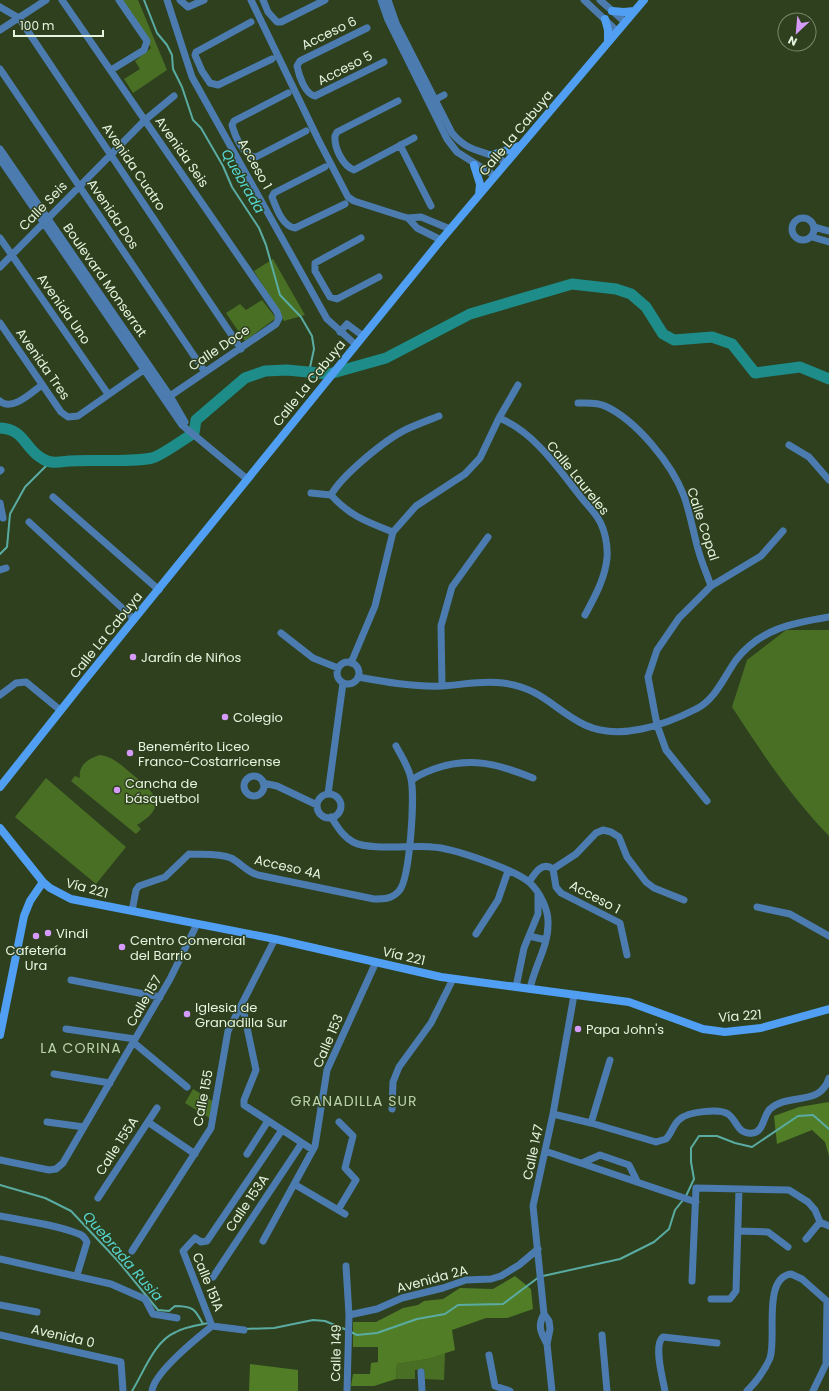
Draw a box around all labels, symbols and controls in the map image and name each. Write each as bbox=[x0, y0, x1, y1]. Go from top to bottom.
street label: Acceso 6 bbox=[298, 11, 360, 55]
scale bar bbox=[14, 12, 103, 38]
north arrow bbox=[777, 12, 817, 52]
text: 100 m bbox=[20, 17, 54, 34]
text: N bbox=[785, 32, 800, 50]
street label: Acceso 5 bbox=[314, 46, 376, 90]
street label: Calle La Cabuya bbox=[474, 86, 558, 180]
street label: Avenida Seis bbox=[151, 113, 214, 191]
street label: Avenida Cuatro bbox=[98, 120, 170, 214]
street label: Acceso 1 bbox=[233, 135, 277, 193]
water label: Quebrada bbox=[216, 145, 270, 218]
street label: Avenida Dos bbox=[82, 175, 144, 253]
street label: Calle Seis bbox=[14, 177, 72, 235]
street label: Boulevard Monserrat bbox=[59, 219, 152, 341]
street label: Avenida Uno bbox=[33, 270, 95, 348]
street label: Calle Doce bbox=[185, 320, 253, 376]
street label: Avenida Tres bbox=[11, 324, 75, 404]
street label: Calle La Cabuya bbox=[268, 336, 350, 430]
street label: Calle Laureles bbox=[542, 437, 614, 519]
street label: Calle Copal bbox=[682, 485, 724, 563]
street label: Calle La Cabuya bbox=[65, 588, 147, 682]
place label: Jardín de Niños bbox=[141, 648, 242, 667]
marker: Jardín de Niños bbox=[128, 652, 138, 662]
place label: Colegio bbox=[233, 708, 283, 727]
marker: Colegio bbox=[220, 712, 230, 722]
place label: Benemérito Liceo Franco-Costarricense bbox=[138, 737, 281, 771]
marker: Benemérito Liceo Franco-Costarricense bbox=[125, 748, 135, 758]
place label: Cancha de básquetbol bbox=[125, 774, 200, 808]
marker: Cancha de básquetbol bbox=[112, 785, 122, 795]
street label: Acceso 4A bbox=[253, 850, 324, 884]
street label: Vía 221 bbox=[64, 873, 110, 903]
street label: Acceso 1 bbox=[566, 876, 624, 918]
place label: Vindi bbox=[56, 924, 88, 943]
marker: Vindi bbox=[43, 928, 53, 938]
marker: Cafetería Ura bbox=[31, 931, 41, 941]
place label: Centro Comercial del Barrio bbox=[130, 931, 246, 965]
place label: Cafetería Ura bbox=[6, 941, 66, 975]
marker: Centro Comercial del Barrio bbox=[117, 942, 127, 952]
street label: Vía 221 bbox=[381, 942, 427, 970]
street label: Calle 157 bbox=[122, 972, 166, 1030]
place label: Iglesia de Granadilla Sur bbox=[195, 998, 287, 1032]
street label: Vía 221 bbox=[718, 1005, 762, 1027]
marker: Iglesia de Granadilla Sur bbox=[182, 1009, 192, 1019]
street label: Calle 153 bbox=[308, 1011, 348, 1071]
place label: Papa John's bbox=[586, 1020, 664, 1039]
marker: Papa John's bbox=[573, 1024, 583, 1034]
district label: LA CORINA bbox=[40, 1038, 122, 1058]
street label: Calle 155 bbox=[188, 1068, 218, 1128]
district label: GRANADILLA SUR bbox=[291, 1091, 417, 1111]
street label: Calle 155A bbox=[91, 1113, 143, 1179]
street label: Calle 147 bbox=[518, 1123, 548, 1181]
street label: Calle 153A bbox=[221, 1170, 273, 1235]
water label: Quebrada Rusia bbox=[78, 1207, 168, 1306]
street label: Calle 151A bbox=[188, 1250, 229, 1315]
street label: Avenida 2A bbox=[394, 1260, 470, 1298]
street label: Avenida 0 bbox=[29, 1319, 97, 1353]
street label: Calle 149 bbox=[326, 1324, 346, 1382]

